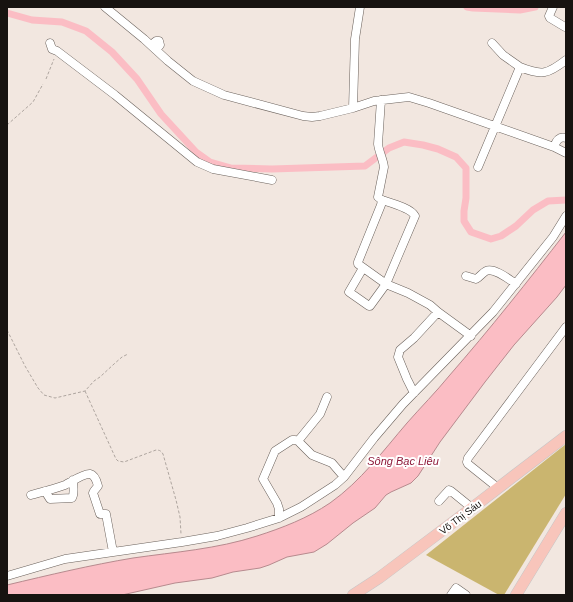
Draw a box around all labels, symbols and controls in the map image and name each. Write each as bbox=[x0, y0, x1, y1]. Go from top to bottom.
water label: Sông Bạc Liêu bbox=[367, 455, 439, 467]
street label: Võ Thị Sáu bbox=[437, 498, 483, 537]

